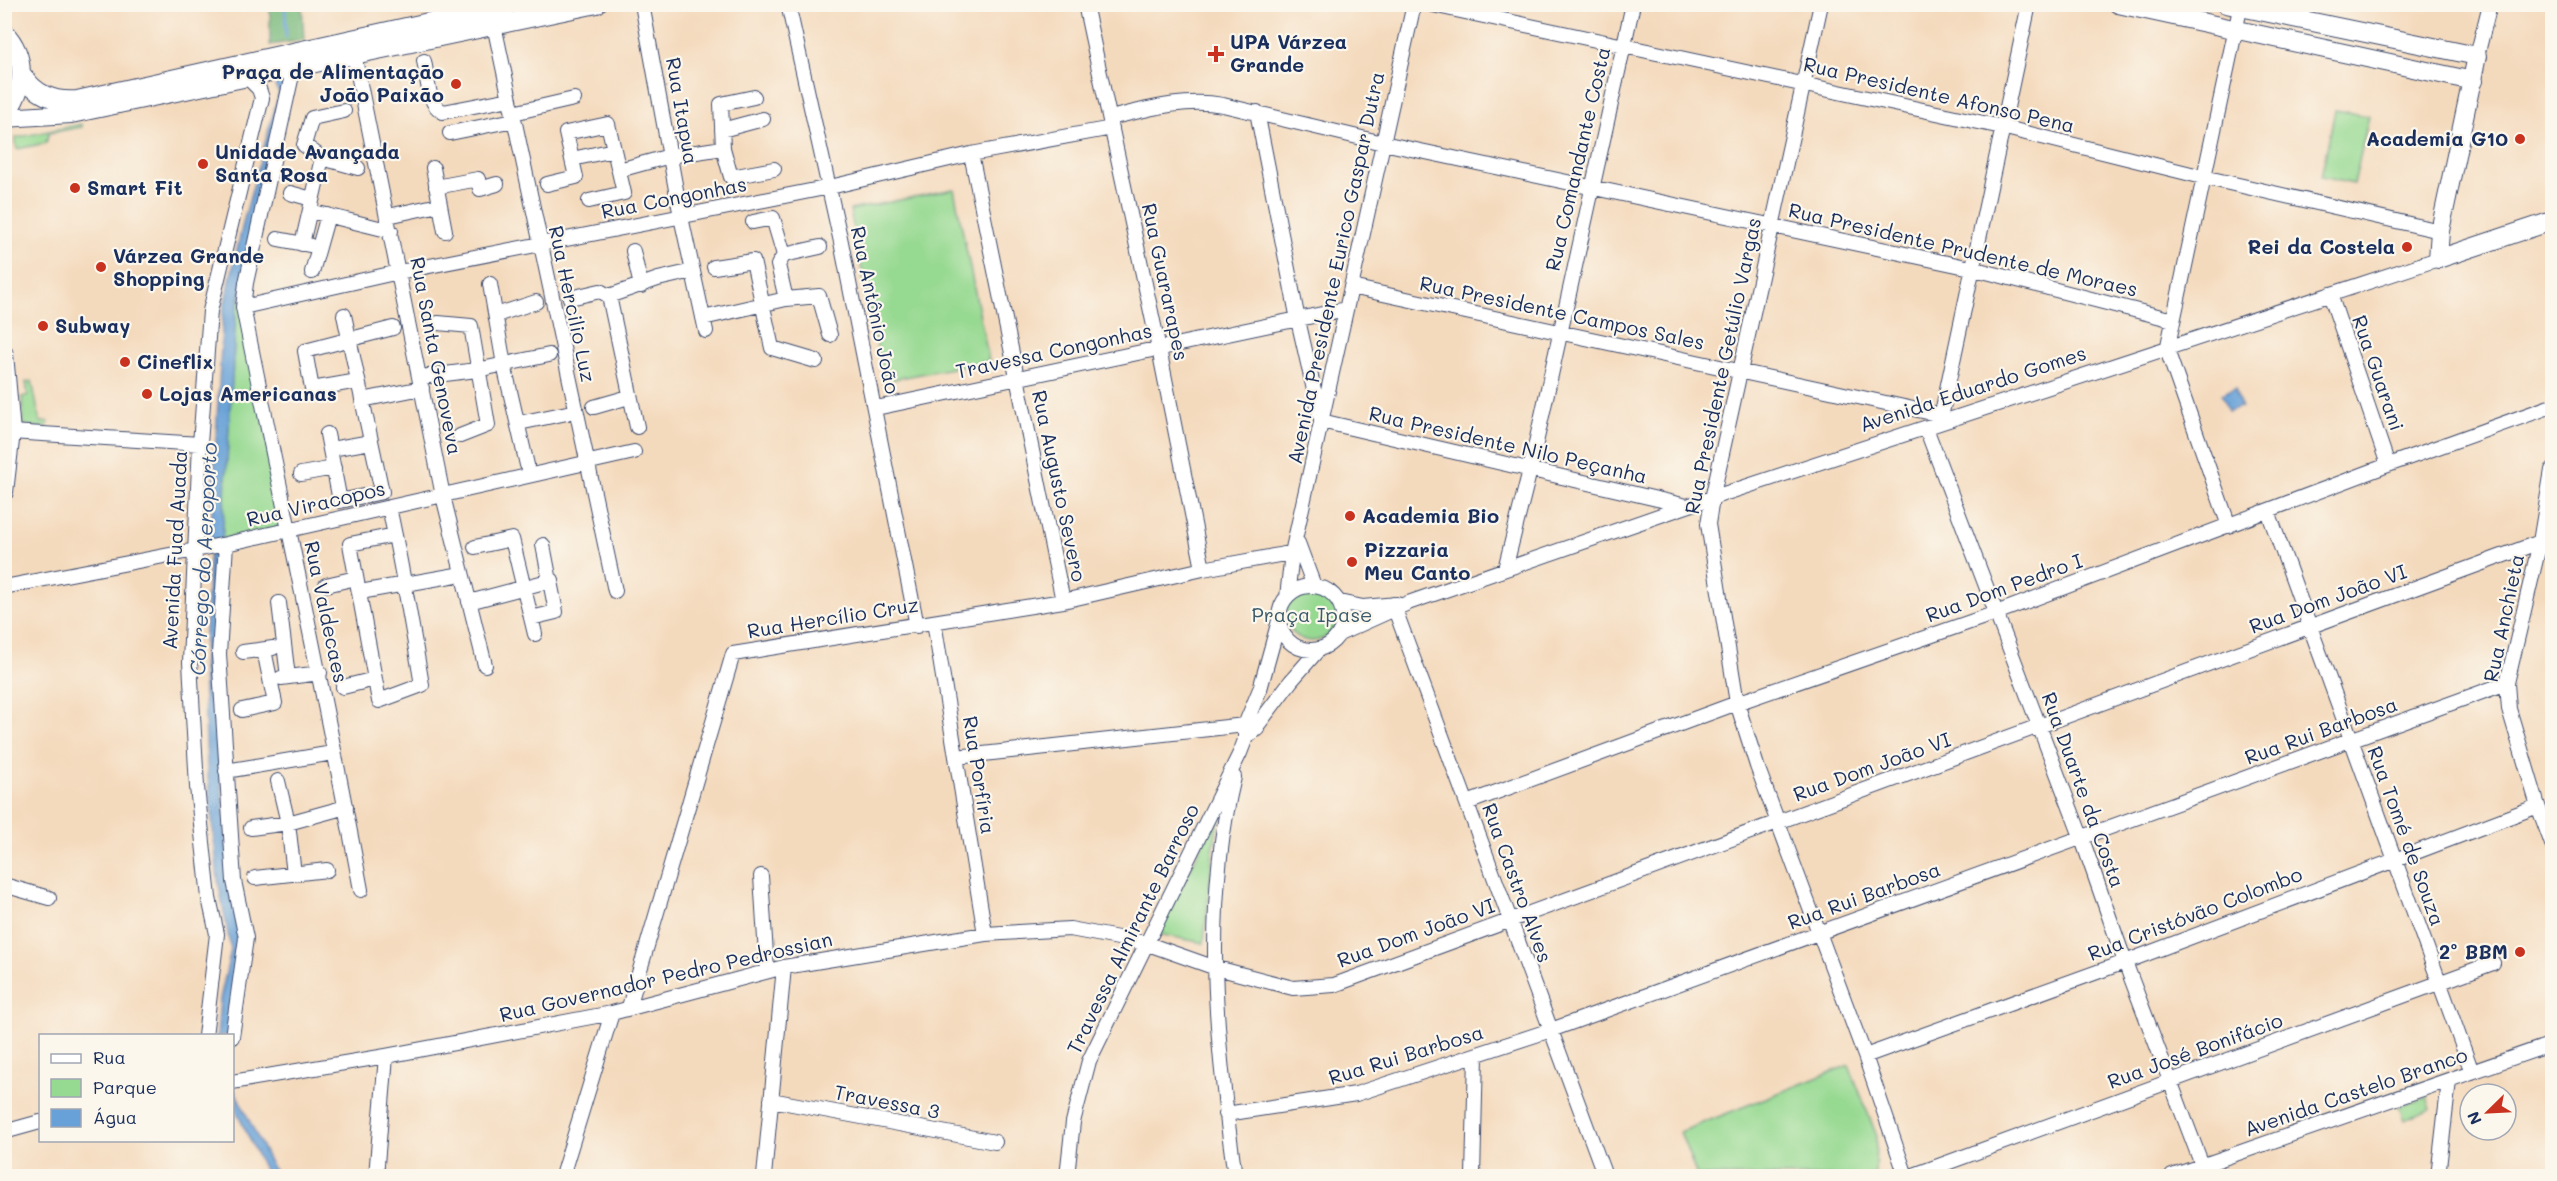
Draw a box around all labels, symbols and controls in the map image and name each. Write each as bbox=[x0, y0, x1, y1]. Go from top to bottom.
place label: UPA Várzea Grande bbox=[1230, 28, 1347, 77]
street label: Rua Comandante Costa bbox=[1539, 44, 1615, 273]
marker: UPA Várzea Grande bbox=[1207, 45, 1225, 63]
street label: Rua Presidente Afonso Pena bbox=[1801, 50, 2077, 138]
street label: Rua Itapua bbox=[661, 55, 705, 166]
place label: Praça de Alimentação João Paixão bbox=[222, 58, 444, 107]
street label: Avenida Presidente Eurico Gaspar Dutra bbox=[1281, 69, 1389, 466]
marker: Praça de Alimentação João Paixão bbox=[449, 77, 463, 91]
place label: Academia G10 bbox=[2366, 125, 2508, 151]
marker: Academia G10 bbox=[2513, 132, 2527, 146]
place label: Unidade Avançada Santa Rosa bbox=[215, 138, 400, 187]
marker: Unidade Avançada Santa Rosa bbox=[196, 157, 210, 171]
street label: Rua Congonhas bbox=[599, 170, 749, 224]
place label: Smart Fit bbox=[87, 174, 183, 200]
marker: Smart Fit bbox=[68, 181, 82, 195]
street label: Rua Presidente Prudente de Moraes bbox=[1786, 196, 2140, 302]
street label: Rua Guararapes bbox=[1137, 201, 1195, 363]
street label: Rua Presidente Getúlio Vargas bbox=[1678, 215, 1766, 516]
street label: Rua Hercilio Luz bbox=[544, 223, 602, 384]
street label: Rua Antônio João bbox=[846, 224, 906, 396]
place label: Rei da Costela bbox=[2248, 233, 2395, 259]
marker: Rei da Costela bbox=[2400, 240, 2414, 254]
place label: Várzea Grande Shopping bbox=[113, 242, 264, 291]
street label: Rua Santa Genoveva bbox=[405, 255, 469, 457]
marker: Várzea Grande Shopping bbox=[94, 260, 108, 274]
street label: Rua Presidente Campos Sales bbox=[1417, 269, 1707, 355]
street label: Rua Guarani bbox=[2347, 311, 2411, 434]
place label: Subway bbox=[55, 312, 130, 338]
street label: Travessa Congonhas bbox=[953, 317, 1154, 384]
marker: Subway bbox=[36, 319, 50, 333]
street label: Avenida Eduardo Gomes bbox=[1856, 339, 2089, 437]
place label: Cineflix bbox=[137, 348, 213, 374]
marker: Cineflix bbox=[118, 355, 132, 369]
place label: Lojas Americanas bbox=[159, 380, 337, 406]
marker: Lojas Americanas bbox=[140, 387, 154, 401]
street label: Rua Augusto Severo bbox=[1027, 388, 1093, 584]
street label: Rua Presidente Nilo Peçanha bbox=[1367, 399, 1650, 489]
water label: Córrego do Aeroporto bbox=[183, 442, 222, 676]
street label: Avenida Fuad Auada bbox=[156, 450, 192, 650]
street label: Rua Viracopos bbox=[244, 474, 388, 532]
place label: Academia Bio bbox=[1362, 502, 1499, 528]
marker: Academia Bio bbox=[1343, 509, 1357, 523]
place label: Pizzaria Meu Canto bbox=[1364, 536, 1470, 585]
street label: Rua Valdecaes bbox=[299, 538, 355, 685]
street label: Rua Dom Pedro I bbox=[1922, 547, 2086, 627]
street label: Rua Anchieta bbox=[2477, 551, 2529, 684]
marker: Pizzaria Meu Canto bbox=[1345, 555, 1359, 569]
street label: Rua Dom João VI bbox=[2245, 557, 2410, 639]
street label: Rua Hercílio Cruz bbox=[745, 591, 920, 643]
park label: Praça Ipase bbox=[1252, 601, 1373, 627]
street label: Rua Duarte da Costa bbox=[2036, 688, 2131, 891]
street label: Rua Rui Barbosa bbox=[2241, 690, 2401, 770]
street label: Rua Porfíria bbox=[958, 714, 1002, 836]
street label: Rua Dom João VI bbox=[1789, 725, 1954, 807]
street label: Rua Tomé de Souza bbox=[2362, 742, 2452, 929]
street label: Travessa Almirante Barroso bbox=[1060, 799, 1204, 1058]
street label: Rua Castro Alves bbox=[1477, 799, 1559, 966]
street label: Rua Rui Barbosa bbox=[1784, 855, 1944, 935]
street label: Rua Cristóvão Colombo bbox=[2084, 860, 2306, 966]
street label: Rua Dom João VI bbox=[1333, 891, 1498, 973]
street label: Rua Governador Pedro Pedrossian bbox=[497, 925, 835, 1027]
place label: 2º BBM bbox=[2439, 938, 2508, 964]
marker: 2º BBM bbox=[2513, 945, 2527, 959]
street label: Rua José Bonifácio bbox=[2103, 1006, 2286, 1094]
street label: Rua Rui Barbosa bbox=[1325, 1018, 1486, 1090]
legend bbox=[39, 1034, 234, 1142]
street label: Avenida Castelo Branco bbox=[2241, 1041, 2471, 1141]
text: Rua bbox=[93, 1045, 126, 1069]
text: Parque bbox=[93, 1075, 157, 1099]
street label: Travessa 3 bbox=[832, 1078, 942, 1124]
north arrow bbox=[2458, 1082, 2518, 1142]
text: Água bbox=[93, 1105, 137, 1129]
text: N bbox=[2462, 1108, 2486, 1128]

